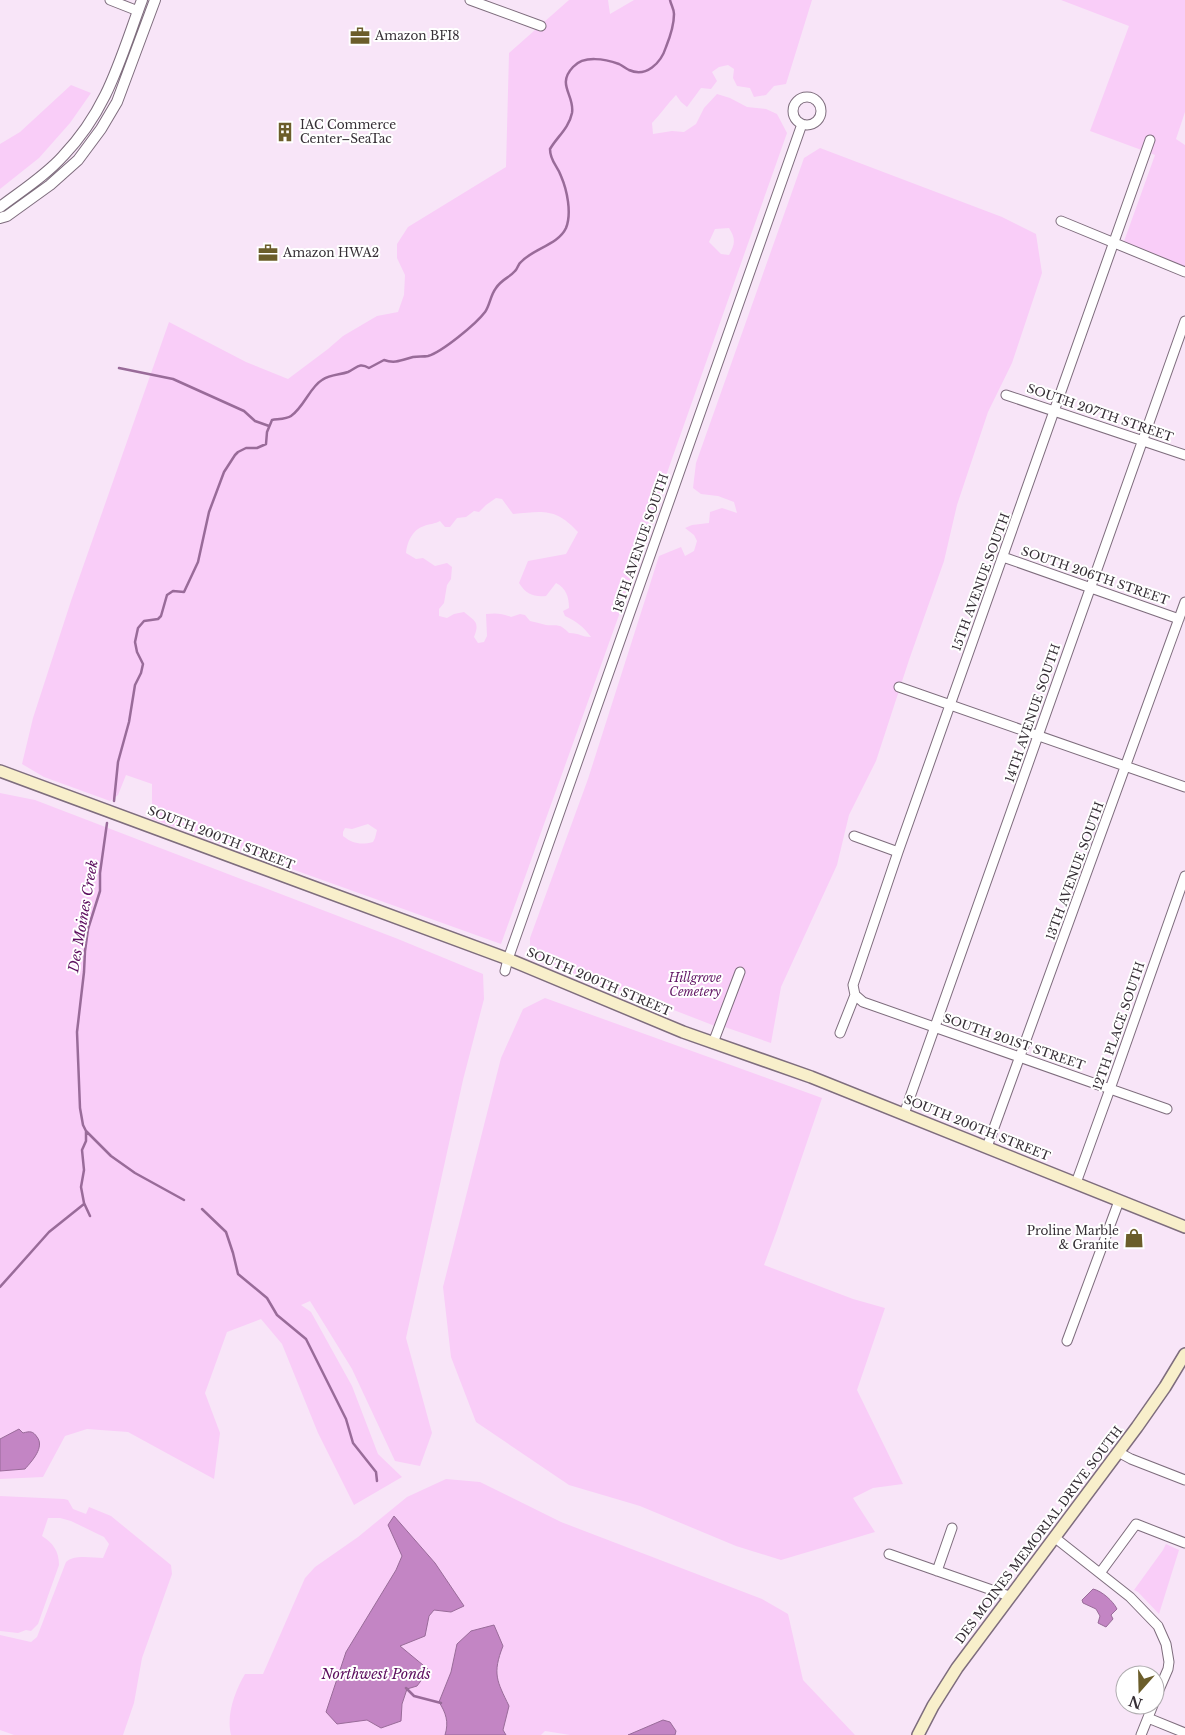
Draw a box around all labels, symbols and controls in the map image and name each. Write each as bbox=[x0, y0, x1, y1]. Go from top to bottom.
office icon: Amazon BFI8 bbox=[349, 25, 371, 47]
place label: Amazon BFI8 bbox=[374, 28, 459, 43]
place label: IAC Commerce Center–SeaTac bbox=[300, 117, 396, 146]
building icon: IAC Commerce Center–SeaTac bbox=[274, 121, 296, 143]
office icon: Amazon HWA2 bbox=[257, 242, 279, 264]
place label: Amazon HWA2 bbox=[282, 245, 379, 260]
street label: SOUTH 207TH STREET bbox=[1025, 380, 1176, 445]
street label: 18TH AVENUE SOUTH bbox=[610, 471, 671, 614]
street label: 15TH AVENUE SOUTH bbox=[949, 511, 1012, 653]
street label: SOUTH 206TH STREET bbox=[1019, 543, 1171, 608]
street label: 14TH AVENUE SOUTH bbox=[1002, 642, 1063, 784]
street label: 13TH AVENUE SOUTH bbox=[1042, 800, 1107, 942]
street label: SOUTH 200TH STREET bbox=[146, 803, 297, 873]
water label: Des Moines Creek bbox=[64, 858, 102, 975]
street label: SOUTH 200TH STREET bbox=[524, 944, 674, 1019]
street label: 12TH PLACE SOUTH bbox=[1090, 960, 1148, 1092]
park label: Hillgrove Cemetery bbox=[668, 970, 722, 999]
street label: SOUTH 201ST STREET bbox=[941, 1010, 1087, 1073]
street label: SOUTH 200TH STREET bbox=[902, 1091, 1053, 1164]
place label: Proline Marble & Granite bbox=[1027, 1223, 1119, 1252]
shop icon: Proline Marble & Granite bbox=[1123, 1227, 1145, 1249]
street label: DES MOINES MEMORIAL DRIVE SOUTH bbox=[952, 1423, 1125, 1646]
water label: Northwest Ponds bbox=[320, 1665, 431, 1683]
north arrow bbox=[1115, 1665, 1165, 1715]
text: N bbox=[1126, 1692, 1145, 1713]

